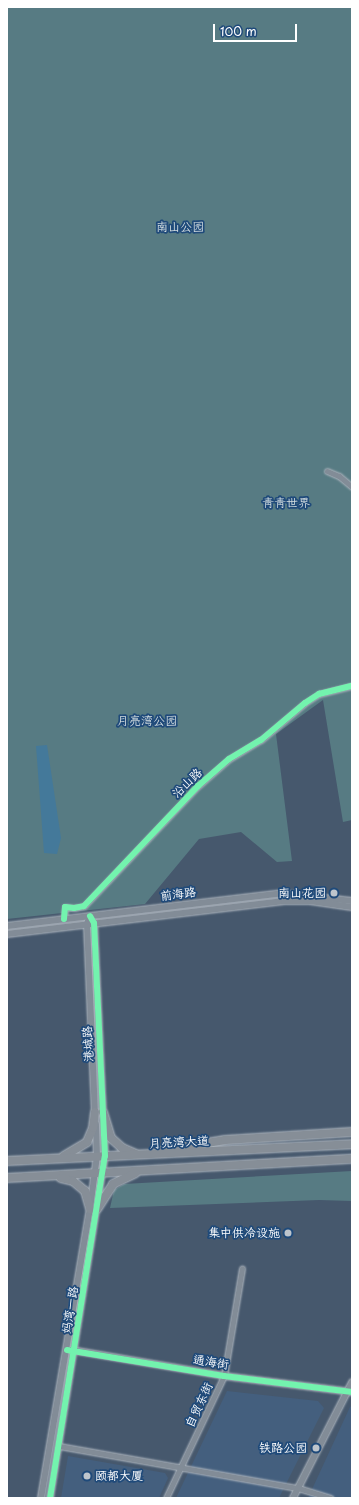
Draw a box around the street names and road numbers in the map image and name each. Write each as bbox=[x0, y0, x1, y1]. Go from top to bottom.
street label: 沿山路 bbox=[169, 765, 205, 801]
street label: 前海路 bbox=[159, 885, 197, 903]
street label: 港城路 bbox=[80, 1026, 96, 1062]
street label: 月亮湾大道 bbox=[149, 1133, 209, 1151]
street label: 妈湾一路 bbox=[59, 1285, 81, 1335]
street label: 通海街 bbox=[192, 1352, 230, 1372]
street label: 自贸东街 bbox=[182, 1380, 216, 1430]

